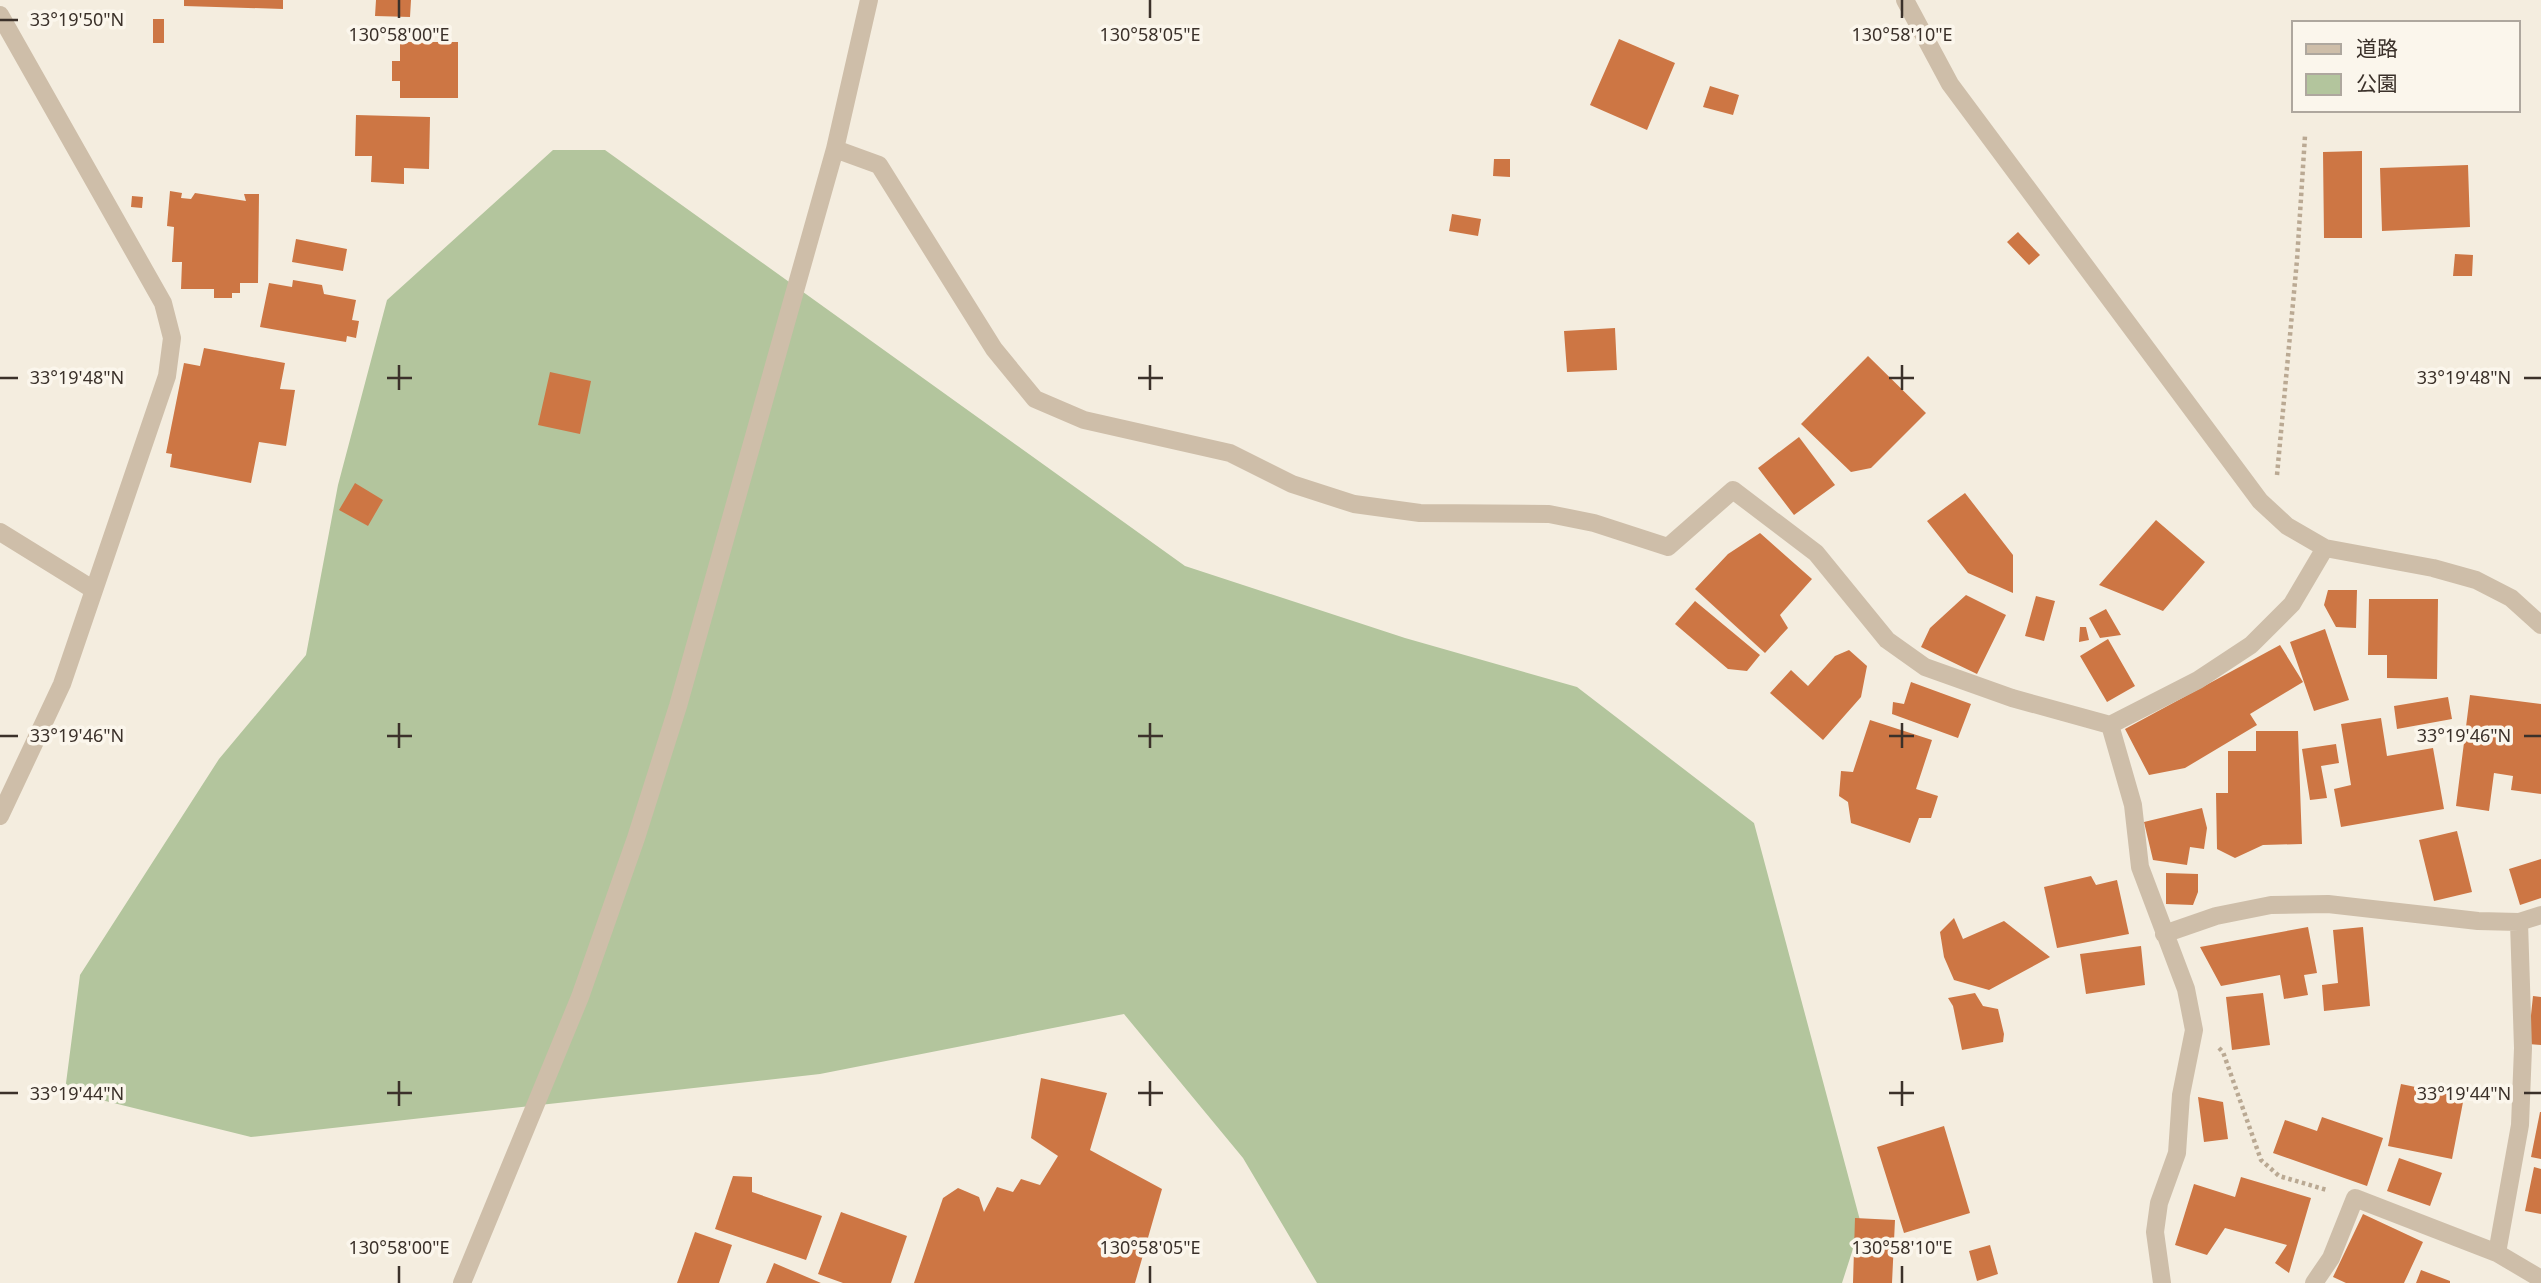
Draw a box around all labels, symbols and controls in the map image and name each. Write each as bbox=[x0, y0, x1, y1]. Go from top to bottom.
text: 33°19'50"N bbox=[30, 7, 124, 31]
legend bbox=[2292, 21, 2520, 112]
text: 130°58'00"E bbox=[348, 22, 450, 46]
text: 130°58'05"E bbox=[1099, 22, 1201, 46]
text: 130°58'10"E bbox=[1851, 22, 1953, 46]
text: 道路 bbox=[2356, 34, 2398, 62]
text: 公園 bbox=[2356, 69, 2398, 97]
text: 33°19'48"N bbox=[30, 365, 124, 389]
text: 33°19'48"N bbox=[2417, 365, 2511, 389]
text: 33°19'46"N bbox=[30, 723, 124, 747]
text: 33°19'46"N bbox=[2417, 723, 2511, 747]
text: 33°19'44"N bbox=[30, 1081, 124, 1105]
text: 33°19'44"N bbox=[2417, 1081, 2511, 1105]
text: 130°58'00"E bbox=[348, 1235, 450, 1259]
text: 130°58'05"E bbox=[1099, 1235, 1201, 1259]
text: 130°58'10"E bbox=[1851, 1235, 1953, 1259]

